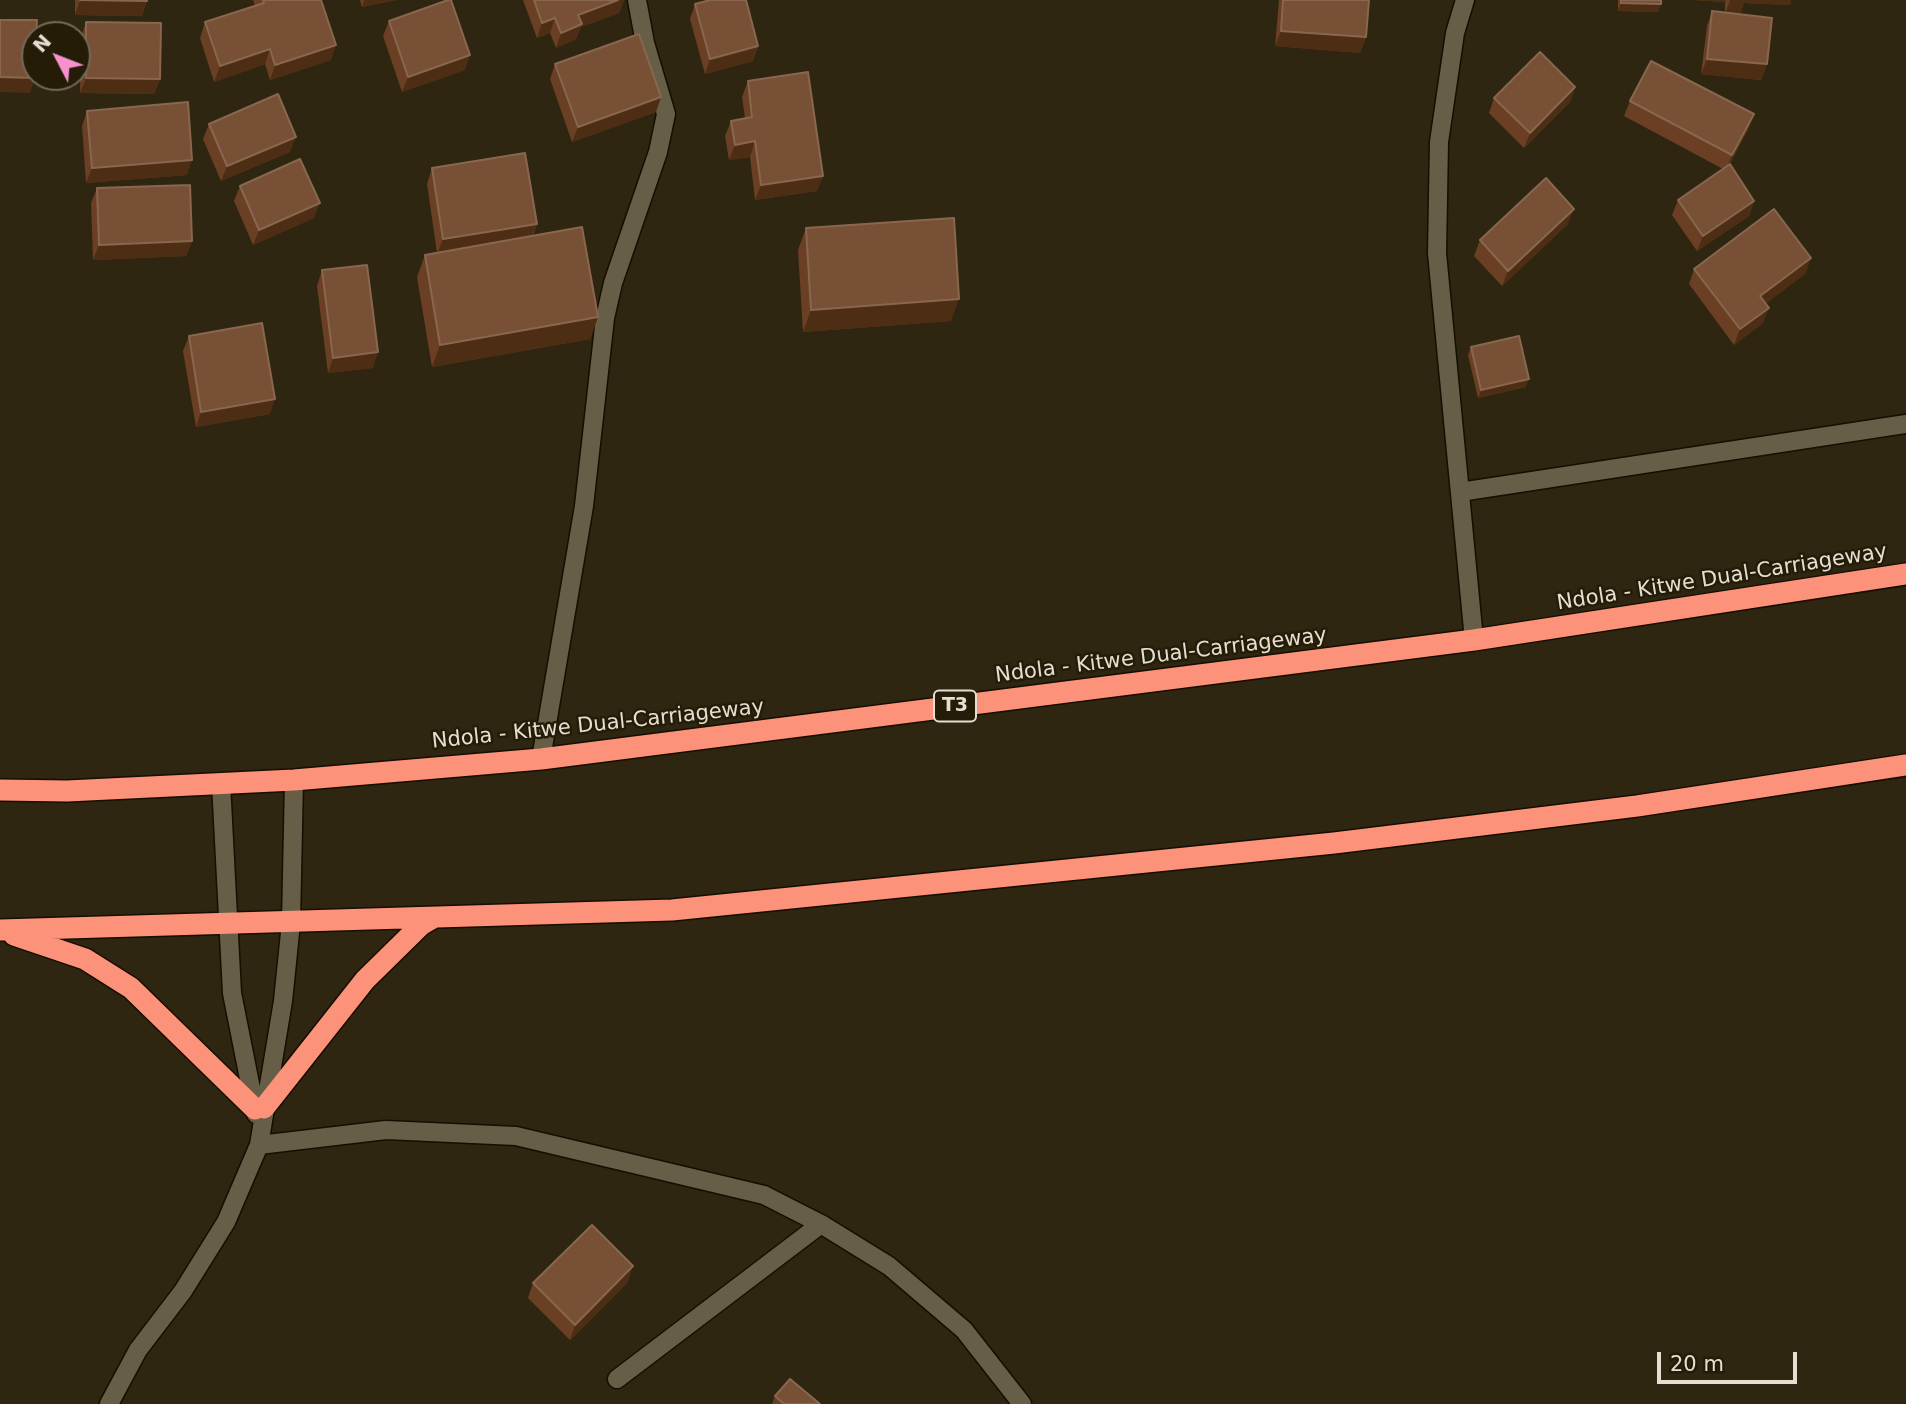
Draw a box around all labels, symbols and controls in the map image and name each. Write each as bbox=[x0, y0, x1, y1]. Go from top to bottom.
north arrow bbox=[21, 21, 91, 91]
text: N bbox=[28, 30, 55, 57]
street label: Ndola - Kitwe Dual-Carriageway bbox=[1555, 539, 1889, 617]
street label: Ndola - Kitwe Dual-Carriageway bbox=[994, 623, 1328, 689]
road number: T3 bbox=[934, 691, 976, 722]
street label: Ndola - Kitwe Dual-Carriageway bbox=[431, 695, 765, 755]
scale bar bbox=[1661, 1338, 1801, 1382]
text: 20 m bbox=[1670, 1352, 1724, 1376]

